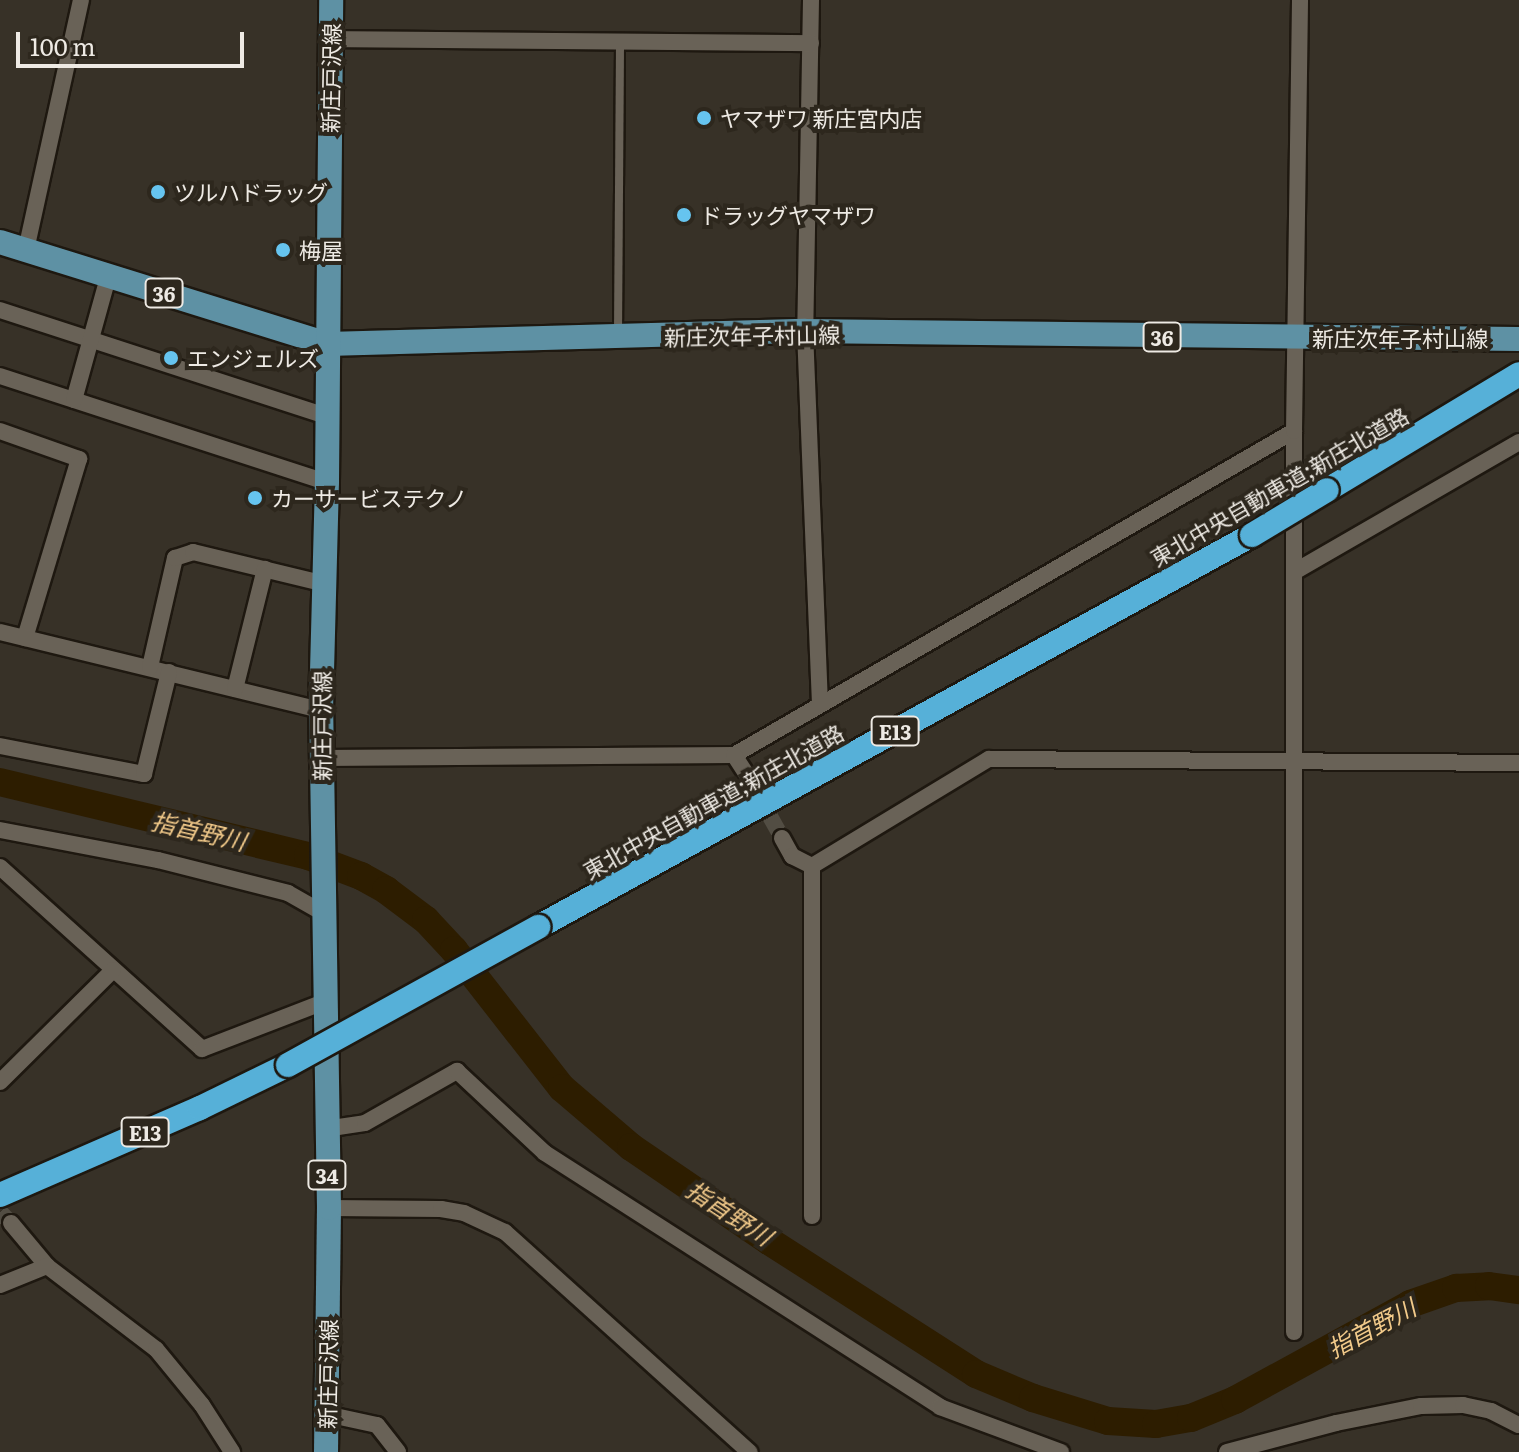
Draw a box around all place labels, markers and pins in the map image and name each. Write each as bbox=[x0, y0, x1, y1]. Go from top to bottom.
place label: ヤマザワ 新庄宮内店 bbox=[720, 105, 922, 131]
marker: ヤマザワ 新庄宮内店 bbox=[695, 109, 713, 127]
place label: ツルハドラッグ bbox=[174, 179, 328, 205]
marker: ツルハドラッグ bbox=[149, 183, 167, 201]
place label: ドラッグヤマザワ bbox=[700, 202, 876, 228]
marker: ドラッグヤマザワ bbox=[675, 206, 693, 224]
place label: 梅屋 bbox=[299, 237, 343, 263]
marker: 梅屋 bbox=[274, 241, 292, 259]
place label: エンジェルズ bbox=[187, 345, 319, 371]
marker: エンジェルズ bbox=[162, 349, 180, 367]
place label: カーサービステクノ bbox=[271, 485, 469, 511]
marker: カーサービステクノ bbox=[246, 489, 264, 507]

